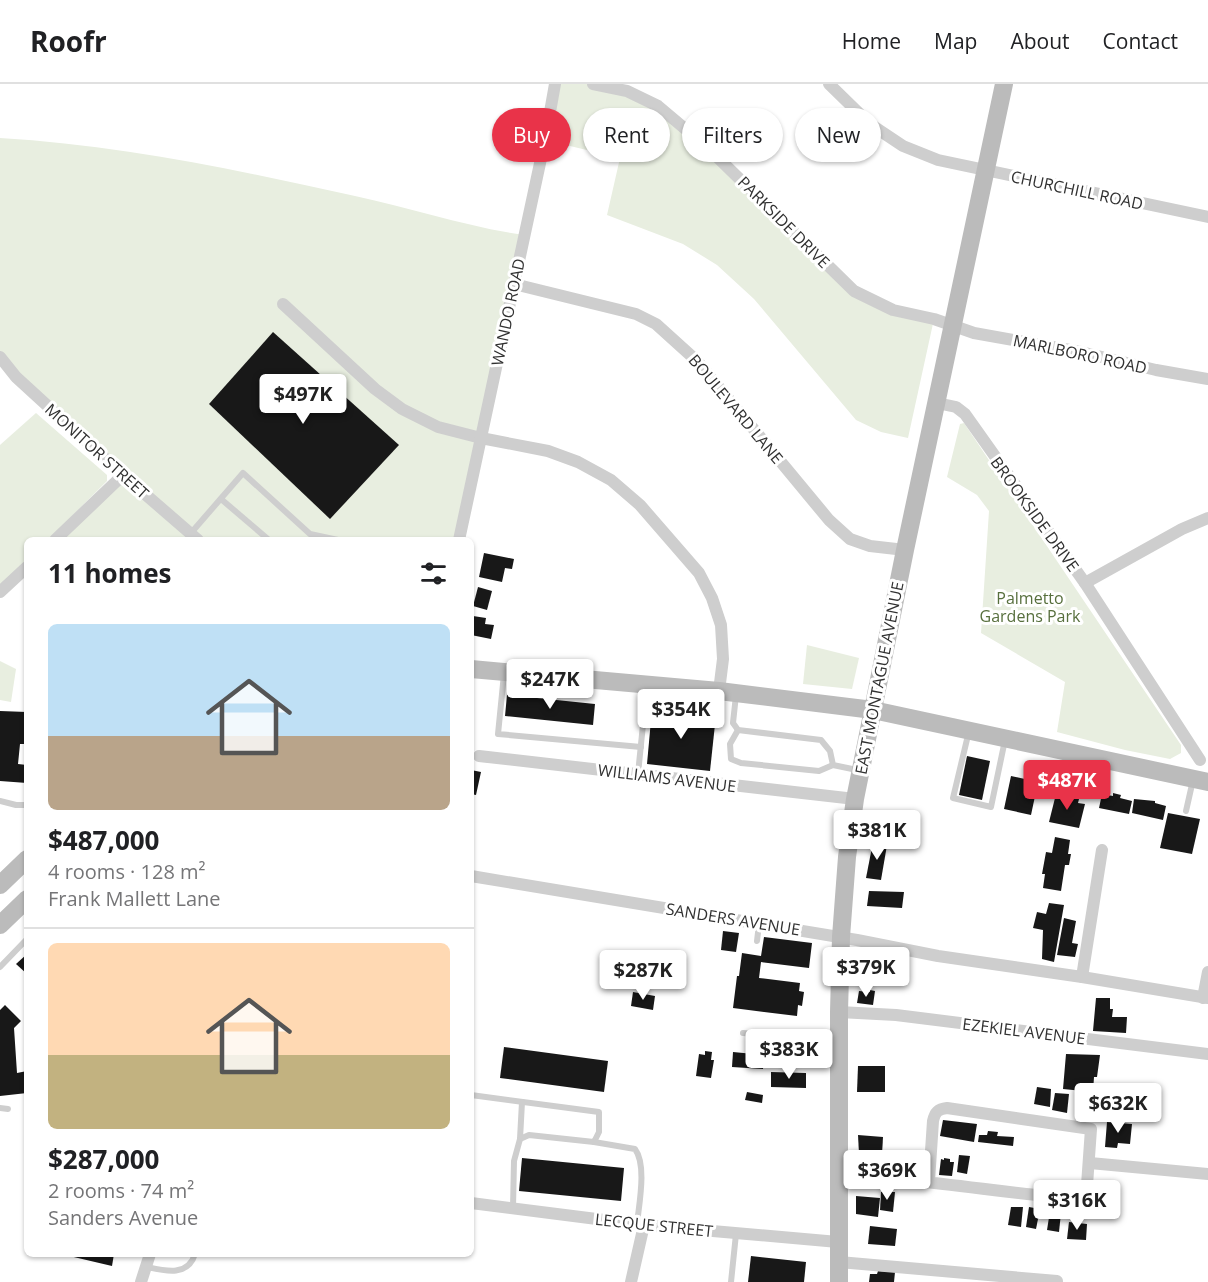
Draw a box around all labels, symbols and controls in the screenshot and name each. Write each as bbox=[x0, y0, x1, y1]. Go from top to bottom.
text: Roofr bbox=[30, 22, 107, 60]
text: Home bbox=[842, 27, 901, 55]
text: Map bbox=[934, 27, 977, 55]
text: About bbox=[1010, 27, 1070, 55]
text: Contact bbox=[1103, 27, 1178, 55]
chip: Buy bbox=[492, 108, 571, 162]
chip: Rent bbox=[583, 108, 670, 162]
chip: Filters bbox=[682, 108, 783, 162]
chip: New bbox=[795, 108, 881, 162]
street label: CHURCHILL ROAD bbox=[1009, 165, 1145, 215]
street label: PARKSIDE DRIVE bbox=[733, 171, 835, 273]
street label: WANDO ROAD bbox=[486, 256, 530, 368]
street label: MARLBORO ROAD bbox=[1011, 329, 1149, 379]
street label: BOULEVARD LANE bbox=[684, 350, 788, 468]
pin: $497K bbox=[261, 374, 345, 425]
text: $497K bbox=[273, 380, 333, 407]
street label: MONITOR STREET bbox=[40, 398, 154, 504]
street label: BROOKSIDE DRIVE bbox=[986, 452, 1084, 576]
text: 11 homes bbox=[48, 555, 172, 591]
icon: filters bbox=[417, 557, 450, 590]
street label: EAST MONTAGUE AVENUE bbox=[849, 580, 909, 776]
park label: Palmetto Gardens Park bbox=[980, 587, 1081, 627]
pin: $247K bbox=[508, 659, 592, 710]
icon: home bbox=[195, 663, 303, 771]
text: $247K bbox=[520, 665, 580, 692]
pin: $354K bbox=[639, 689, 723, 740]
text: $354K bbox=[651, 695, 711, 722]
street label: WILLIAMS AVENUE bbox=[597, 759, 737, 797]
pin: $487K bbox=[1025, 760, 1109, 811]
text: $487K bbox=[1037, 766, 1097, 793]
pin: $381K bbox=[835, 810, 919, 861]
text: $381K bbox=[847, 816, 907, 843]
text: $487,000 bbox=[48, 822, 159, 858]
text: 4 rooms · 128 m² bbox=[48, 858, 206, 885]
text: Frank Mallett Lane bbox=[48, 885, 221, 912]
street label: SANDERS AVENUE bbox=[664, 898, 802, 940]
pin: $379K bbox=[824, 947, 908, 998]
pin: $287K bbox=[601, 950, 685, 1001]
text: $379K bbox=[836, 953, 896, 980]
text: $287K bbox=[613, 956, 673, 983]
icon: home bbox=[195, 982, 303, 1090]
street label: EZEKIEL AVENUE bbox=[961, 1013, 1087, 1049]
pin: $383K bbox=[747, 1029, 831, 1080]
text: $383K bbox=[759, 1035, 819, 1062]
pin: $632K bbox=[1076, 1083, 1160, 1134]
text: $632K bbox=[1088, 1089, 1148, 1116]
text: $287,000 bbox=[48, 1141, 159, 1177]
pin: $369K bbox=[845, 1150, 929, 1201]
text: $369K bbox=[857, 1156, 917, 1183]
text: 2 rooms · 74 m² bbox=[48, 1177, 194, 1204]
pin: $316K bbox=[1035, 1180, 1119, 1231]
text: $316K bbox=[1047, 1186, 1107, 1213]
text: Sanders Avenue bbox=[48, 1204, 198, 1231]
street label: LECQUE STREET bbox=[594, 1208, 714, 1242]

